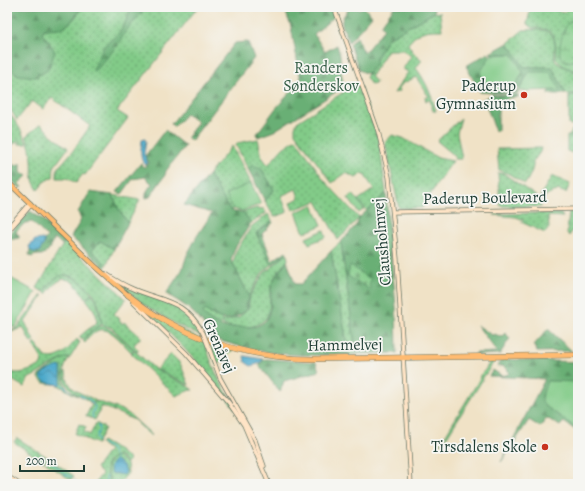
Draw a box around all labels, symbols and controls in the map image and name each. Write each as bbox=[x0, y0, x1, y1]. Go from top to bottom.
park label: Randers Sønderskov bbox=[283, 57, 360, 97]
place label: Paderup Gymnasium bbox=[436, 75, 516, 115]
marker: Paderup Gymnasium bbox=[519, 90, 529, 100]
street label: Paderup Boulevard bbox=[423, 186, 548, 210]
street label: Clausholmvej bbox=[367, 197, 397, 287]
street label: Grenåvej bbox=[197, 315, 241, 377]
street label: Hammelvej bbox=[307, 333, 383, 357]
place label: Tirsdalens Skole bbox=[431, 436, 537, 458]
marker: Tirsdalens Skole bbox=[540, 442, 550, 452]
scale bar bbox=[20, 447, 84, 473]
text: 200 m bbox=[26, 453, 57, 469]

